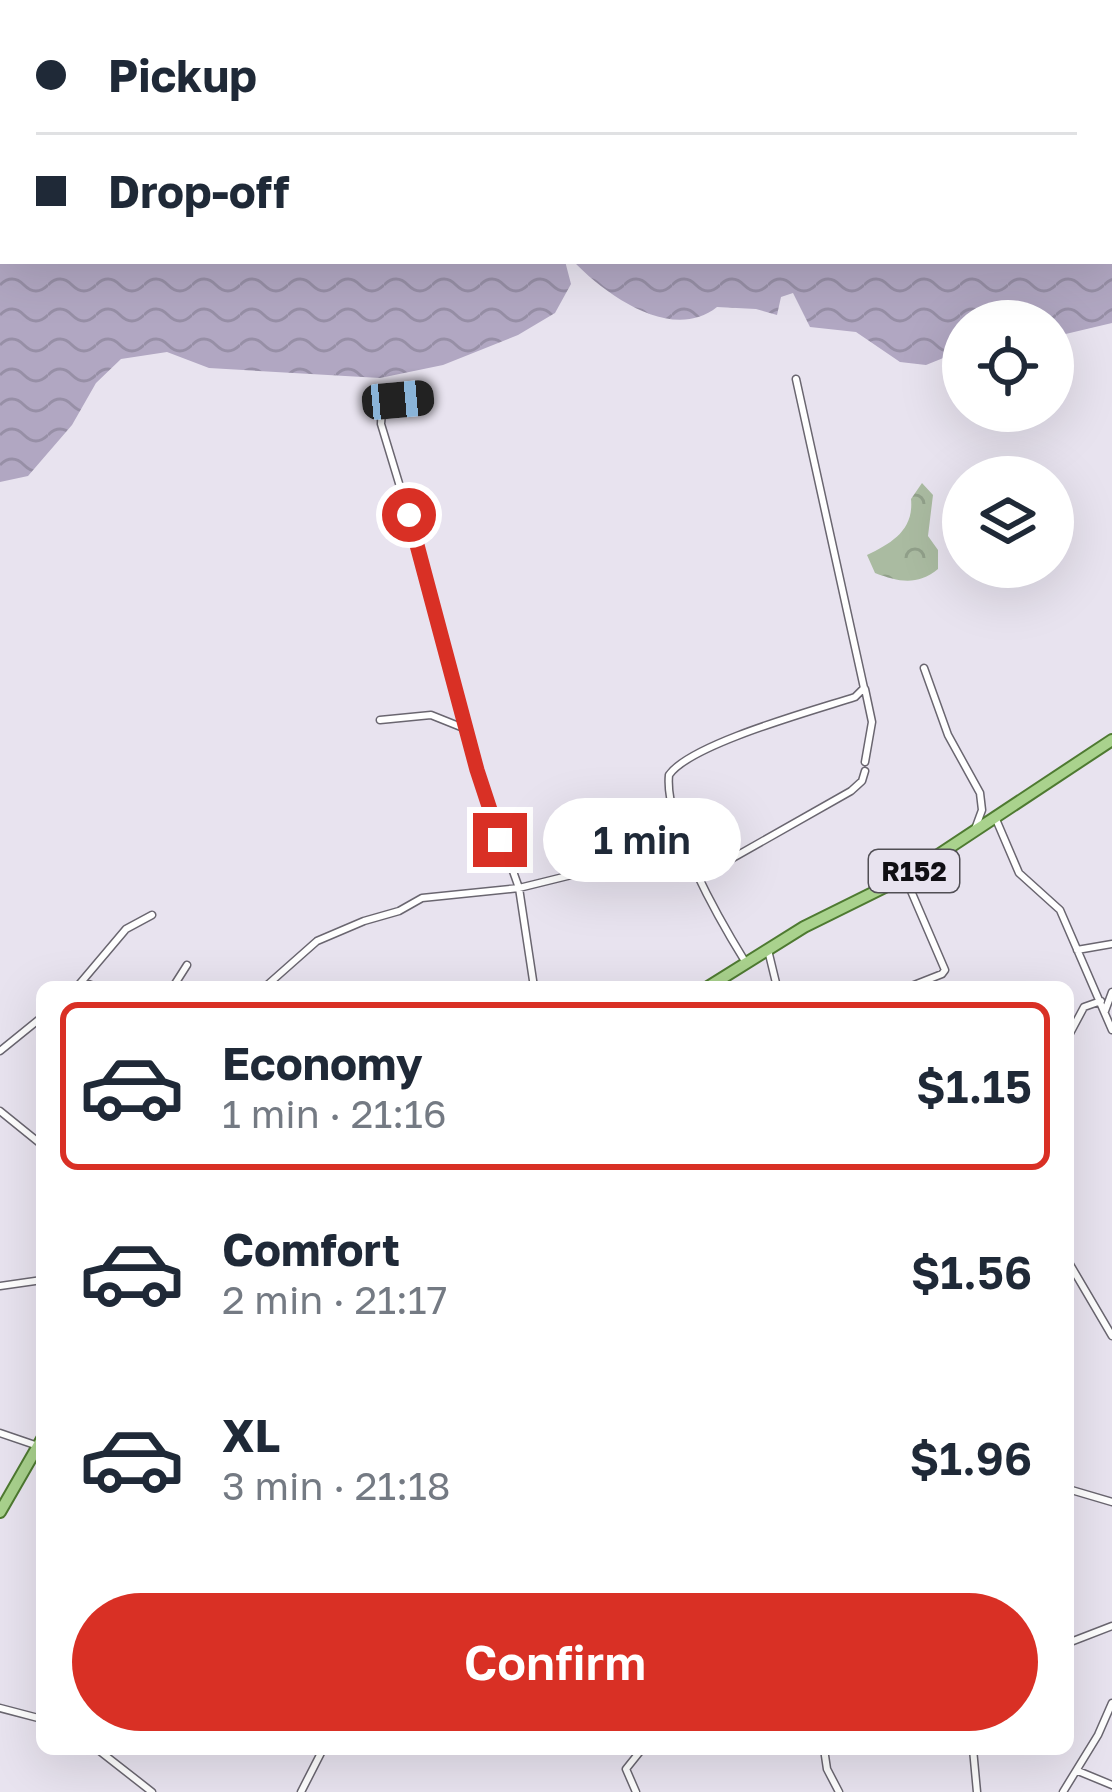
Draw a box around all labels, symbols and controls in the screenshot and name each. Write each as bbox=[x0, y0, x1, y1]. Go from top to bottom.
text: Pickup bbox=[108, 48, 257, 102]
text: Drop-off bbox=[108, 164, 289, 218]
map controls bbox=[942, 300, 1074, 588]
button: locate bbox=[942, 300, 1074, 432]
car bbox=[361, 379, 435, 421]
button: layers bbox=[942, 456, 1074, 588]
route start bbox=[382, 488, 436, 542]
callout: 1 min bbox=[542, 798, 740, 882]
route end bbox=[473, 813, 527, 867]
text: 1 min bbox=[593, 816, 691, 863]
road number: R152 bbox=[869, 850, 959, 892]
icon: car bbox=[78, 1032, 186, 1140]
text: Economy bbox=[222, 1036, 423, 1090]
text: $1.15 bbox=[916, 1059, 1032, 1113]
text: 1 min · 21:16 bbox=[222, 1090, 447, 1137]
icon: car bbox=[78, 1218, 186, 1326]
text: Comfort bbox=[222, 1222, 400, 1276]
text: $1.56 bbox=[911, 1245, 1032, 1299]
text: 2 min · 21:17 bbox=[222, 1276, 447, 1323]
icon: car bbox=[78, 1404, 186, 1512]
text: XL bbox=[222, 1408, 280, 1462]
text: $1.96 bbox=[910, 1431, 1032, 1485]
text: 3 min · 21:18 bbox=[222, 1462, 451, 1509]
button: Confirm bbox=[72, 1593, 1038, 1731]

